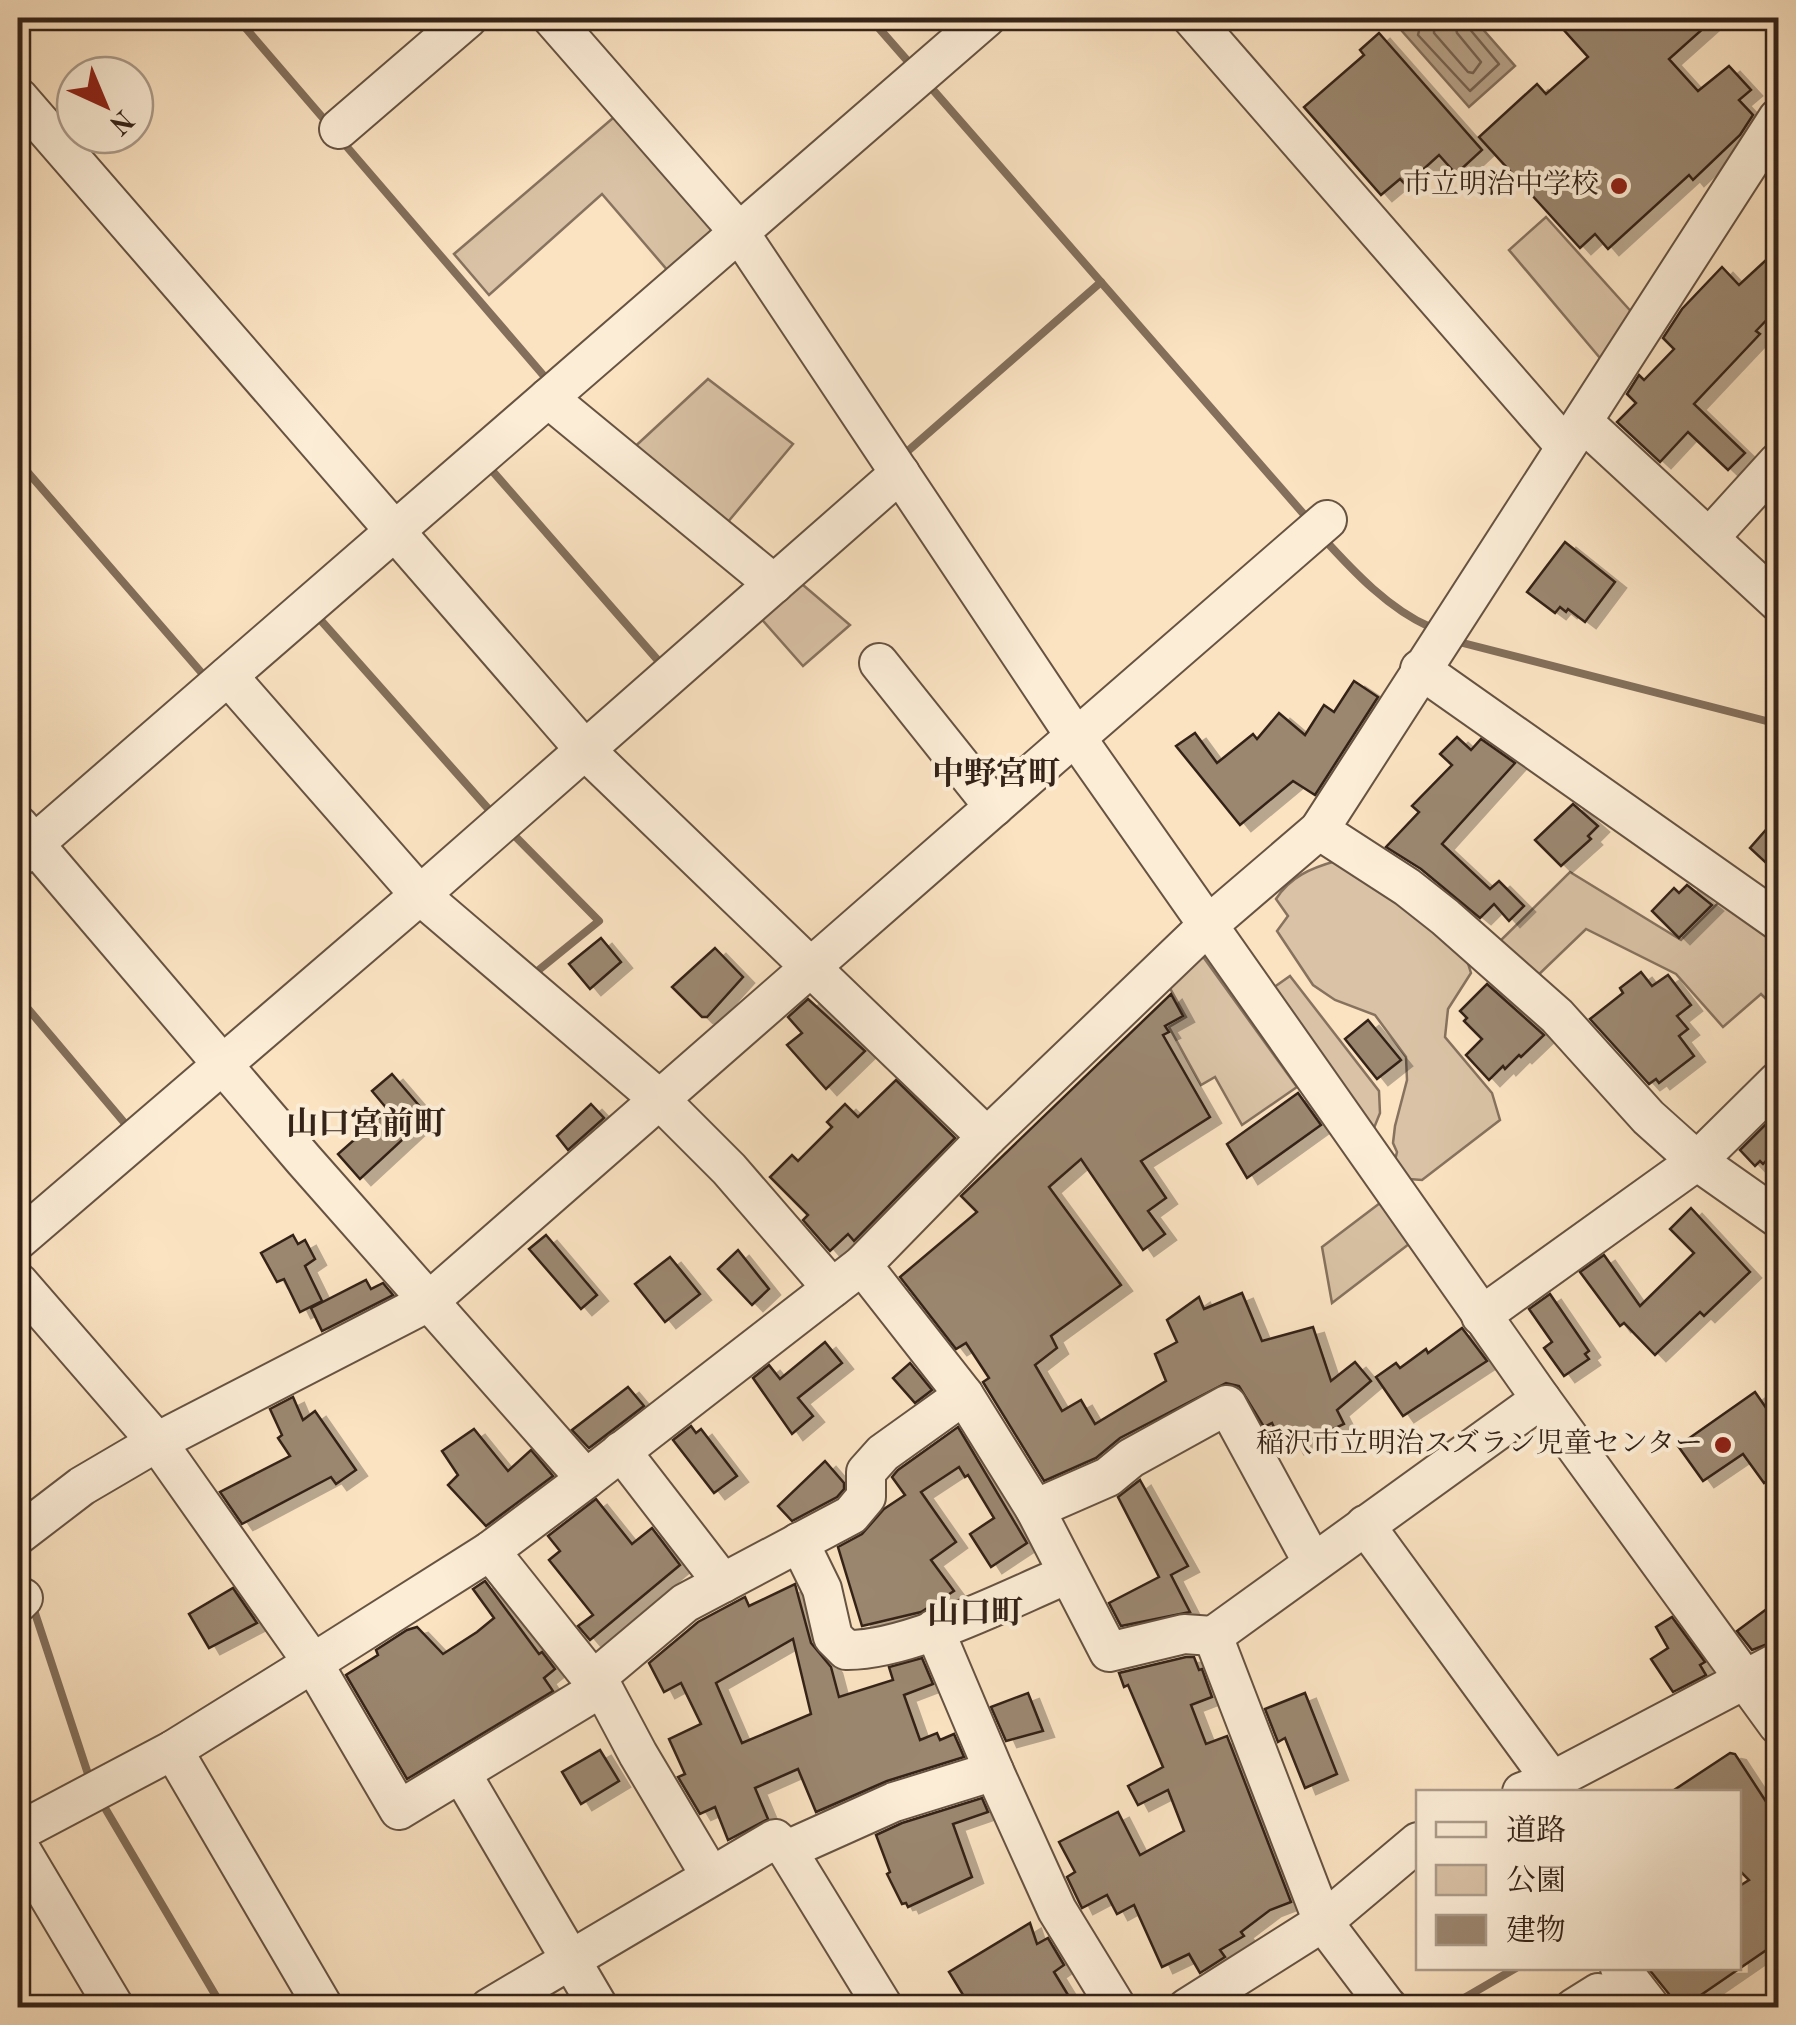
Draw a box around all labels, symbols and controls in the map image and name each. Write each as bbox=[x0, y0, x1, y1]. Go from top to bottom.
north arrow bbox=[55, 55, 155, 155]
text: N bbox=[102, 103, 138, 139]
place label: 市立明治中学校 bbox=[1403, 169, 1599, 200]
marker: 市立明治中学校 bbox=[1608, 175, 1630, 197]
district label: 中野宮町 bbox=[932, 756, 1060, 792]
district label: 山口宮前町 bbox=[286, 1106, 446, 1142]
place label: 稲沢市立明治スズラン児童センター bbox=[1256, 1428, 1703, 1459]
marker: 稲沢市立明治スズラン児童センター bbox=[1712, 1434, 1734, 1456]
district label: 山口町 bbox=[927, 1596, 1023, 1631]
legend bbox=[1416, 1790, 1741, 1970]
text: 道路 bbox=[1506, 1814, 1566, 1847]
text: 公園 bbox=[1506, 1865, 1566, 1897]
text: 建物 bbox=[1506, 1914, 1566, 1947]

